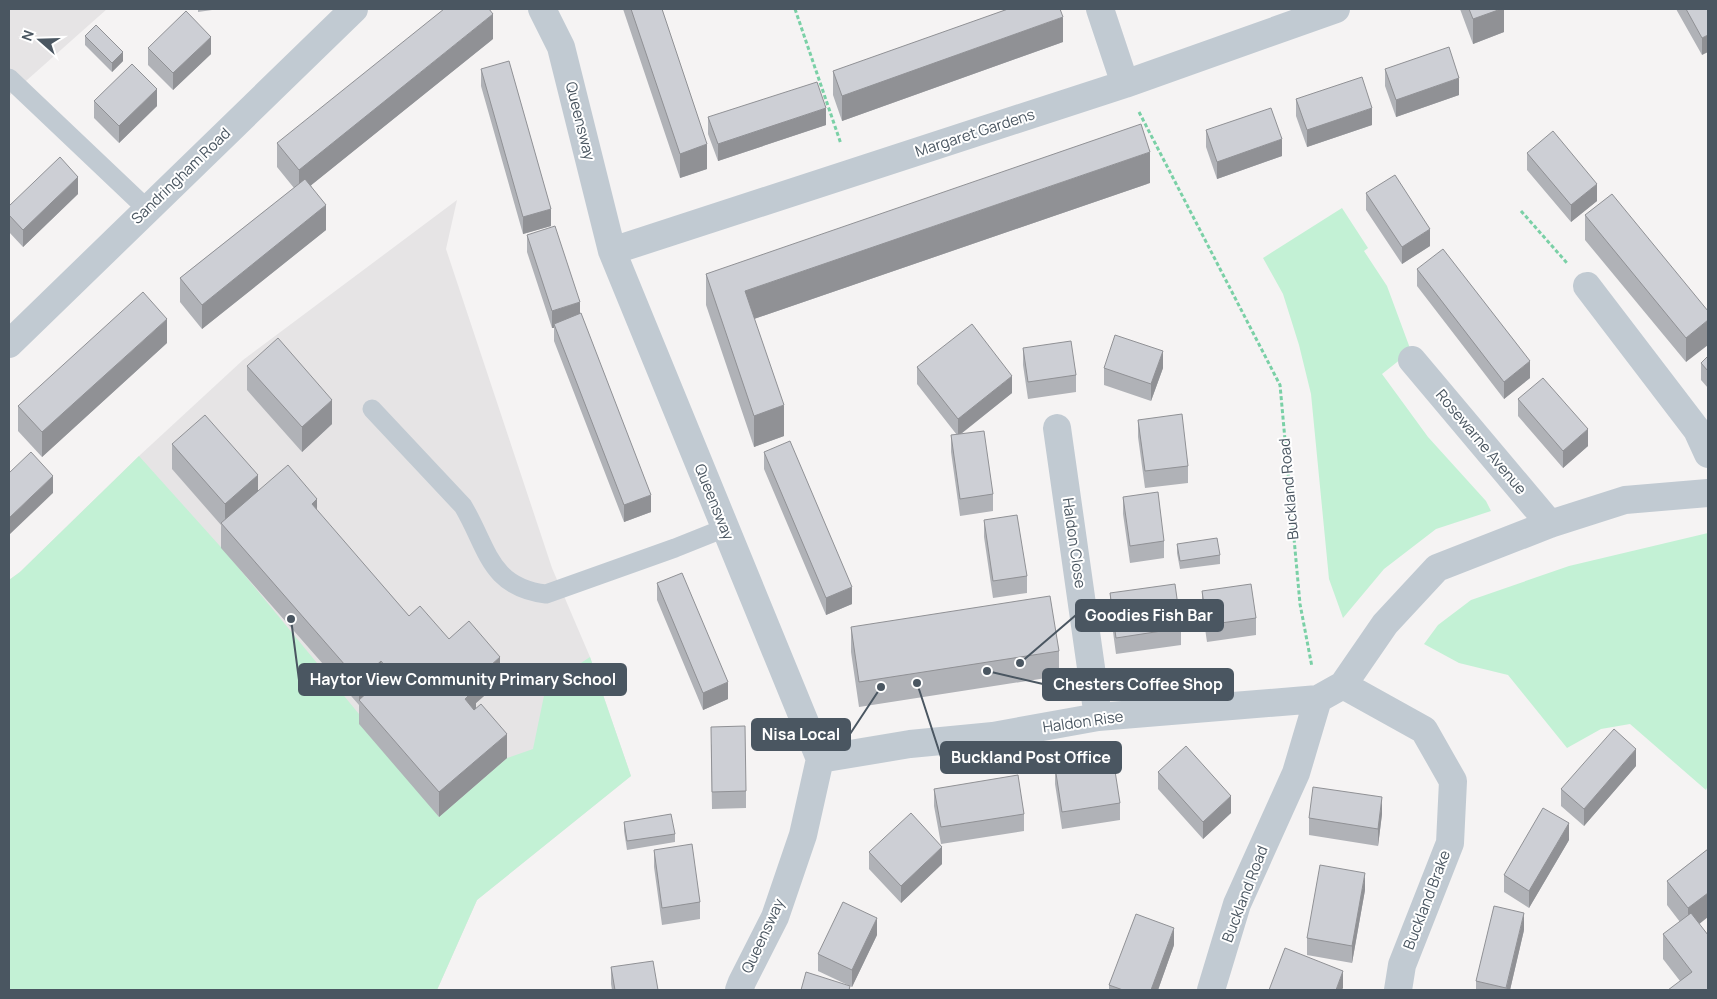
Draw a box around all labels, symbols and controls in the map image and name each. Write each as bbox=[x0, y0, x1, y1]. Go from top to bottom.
north arrow bbox=[15, 15, 65, 65]
text: N bbox=[17, 27, 38, 43]
street label: Queensway bbox=[561, 79, 600, 163]
street label: Margaret Gardens bbox=[912, 103, 1037, 162]
street label: Sandringham Road bbox=[126, 123, 235, 229]
street label: Rosewarne Avenue bbox=[1431, 385, 1532, 499]
street label: Buckland Road bbox=[1274, 437, 1303, 541]
street label: Queensway bbox=[690, 461, 739, 543]
street label: Haldon Close bbox=[1058, 496, 1091, 590]
callout: Goodies Fish Bar bbox=[1076, 600, 1223, 631]
text: Goodies Fish Bar bbox=[1085, 604, 1213, 626]
callout: Haytor View Community Primary School bbox=[299, 664, 626, 695]
text: Haytor View Community Primary School bbox=[310, 668, 616, 690]
callout: Chesters Coffee Shop bbox=[1043, 669, 1233, 700]
text: Chesters Coffee Shop bbox=[1053, 673, 1223, 695]
street label: Haldon Rise bbox=[1041, 705, 1125, 738]
callout: Nisa Local bbox=[752, 719, 850, 750]
text: Nisa Local bbox=[762, 723, 840, 745]
callout: Buckland Post Office bbox=[941, 742, 1121, 773]
text: Buckland Post Office bbox=[951, 746, 1111, 768]
street label: Buckland Road bbox=[1216, 842, 1273, 945]
street label: Buckland Brake bbox=[1398, 847, 1455, 953]
street label: Queensway bbox=[736, 895, 789, 977]

